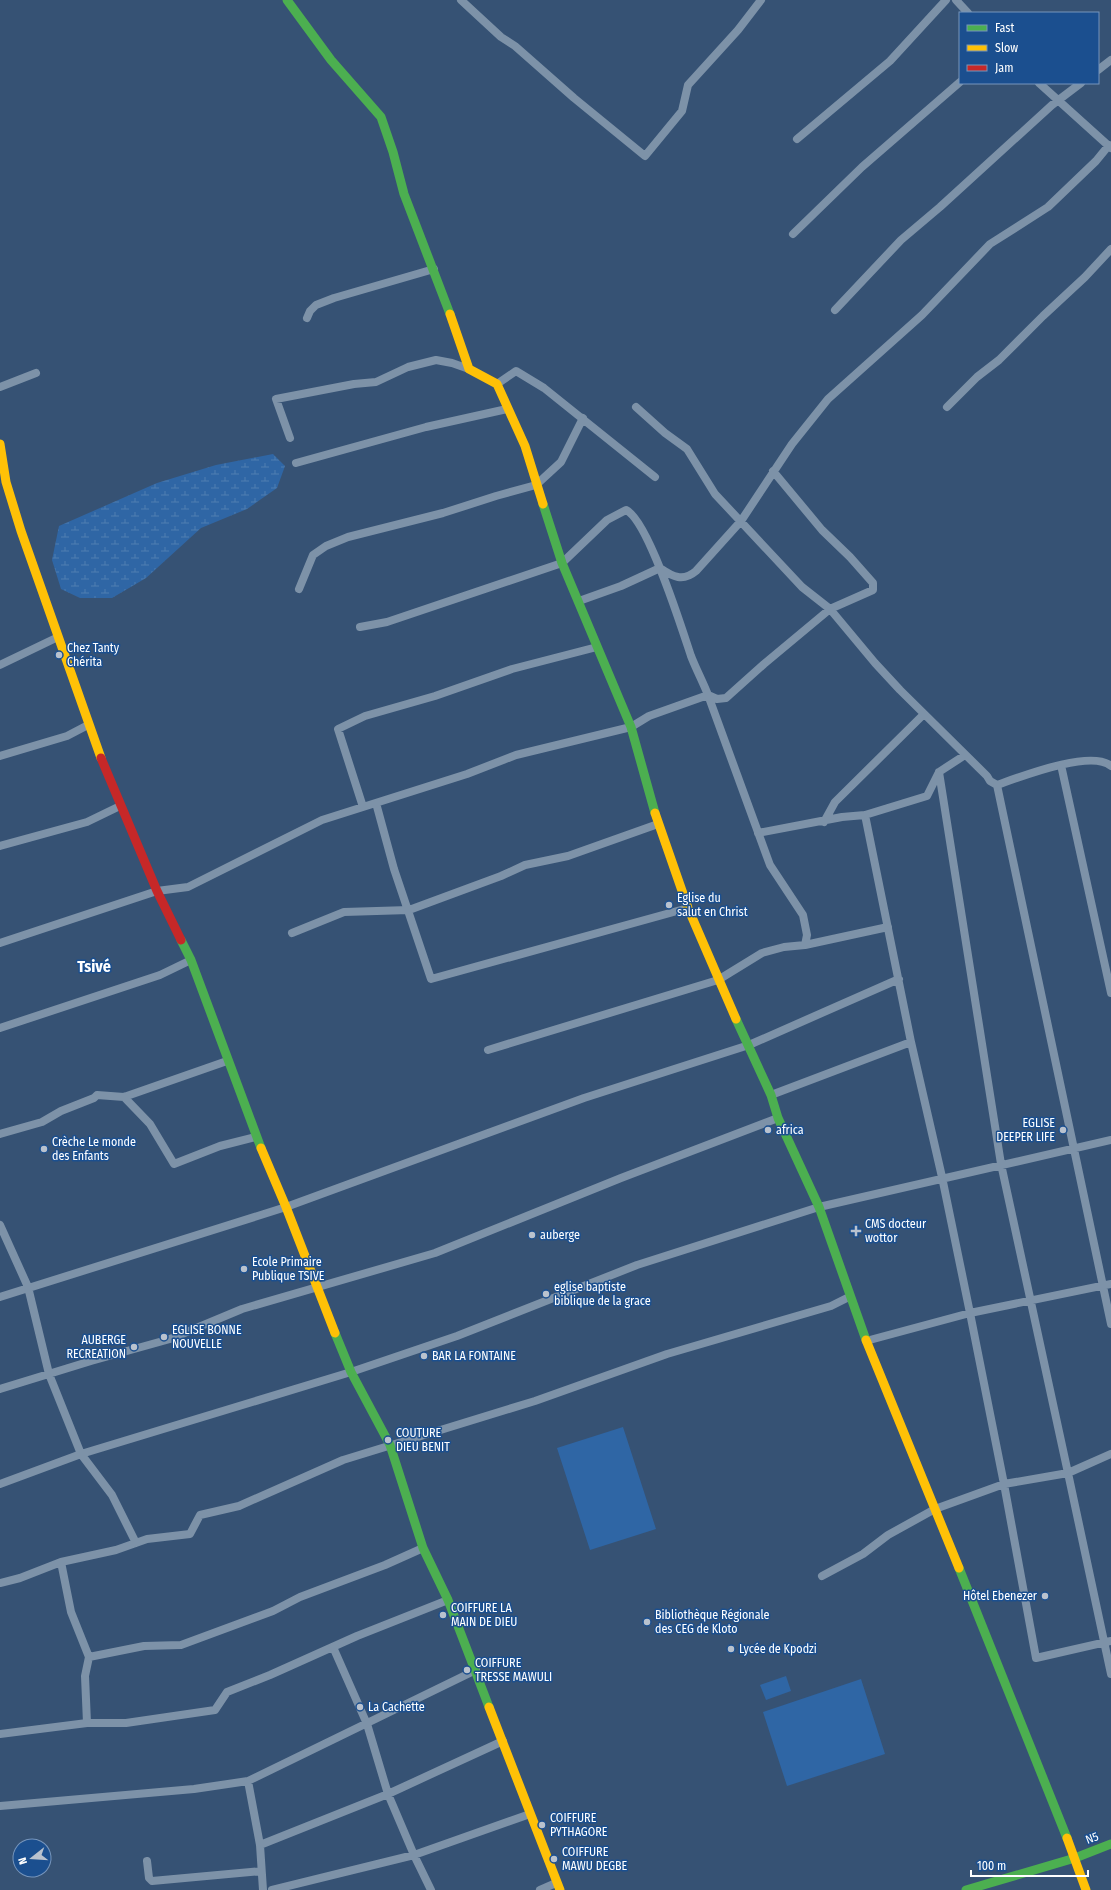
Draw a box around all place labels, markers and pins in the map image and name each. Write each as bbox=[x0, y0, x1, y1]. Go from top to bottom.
place label: Chez Tanty Chérita bbox=[67, 641, 120, 669]
marker: Chez Tanty Chérita bbox=[54, 650, 64, 660]
place label: Eglise du salut en Christ bbox=[677, 891, 748, 919]
marker: Eglise du salut en Christ bbox=[664, 900, 674, 910]
place label: EGLISE DEEPER LIFE bbox=[996, 1116, 1055, 1144]
place label: africa bbox=[776, 1123, 804, 1137]
marker: africa bbox=[763, 1125, 773, 1135]
marker: EGLISE DEEPER LIFE bbox=[1058, 1125, 1068, 1135]
place label: Crèche Le monde des Enfants bbox=[52, 1135, 136, 1163]
marker: Crèche Le monde des Enfants bbox=[39, 1144, 49, 1154]
place label: CMS docteur wottor bbox=[865, 1217, 927, 1245]
marker: CMS docteur wottor bbox=[850, 1225, 862, 1237]
place label: auberge bbox=[540, 1228, 580, 1242]
marker: auberge bbox=[527, 1230, 537, 1240]
place label: Ecole Primaire Publique TSIVE bbox=[252, 1255, 325, 1283]
marker: Ecole Primaire Publique TSIVE bbox=[239, 1264, 249, 1274]
place label: eglise baptiste biblique de la grace bbox=[554, 1280, 651, 1308]
marker: eglise baptiste biblique de la grace bbox=[541, 1289, 551, 1299]
place label: EGLISE BONNE NOUVELLE bbox=[172, 1323, 242, 1351]
marker: EGLISE BONNE NOUVELLE bbox=[159, 1332, 169, 1342]
place label: AUBERGE RECREATION bbox=[66, 1333, 126, 1361]
marker: AUBERGE RECREATION bbox=[129, 1342, 139, 1352]
place label: BAR LA FONTAINE bbox=[432, 1349, 516, 1363]
marker: BAR LA FONTAINE bbox=[419, 1351, 429, 1361]
place label: COUTURE DIEU BENIT bbox=[396, 1426, 450, 1454]
marker: COUTURE DIEU BENIT bbox=[383, 1435, 393, 1445]
place label: Hôtel Ebenezer bbox=[963, 1589, 1038, 1603]
marker: Hôtel Ebenezer bbox=[1040, 1591, 1050, 1601]
place label: COIFFURE LA MAIN DE DIEU bbox=[451, 1601, 517, 1629]
place label: Bibliothèque Régionale des CEG de Kloto bbox=[655, 1608, 770, 1636]
marker: COIFFURE LA MAIN DE DIEU bbox=[438, 1610, 448, 1620]
marker: Bibliothèque Régionale des CEG de Kloto bbox=[642, 1617, 652, 1627]
place label: Lycée de Kpodzi bbox=[739, 1642, 817, 1656]
marker: Lycée de Kpodzi bbox=[726, 1644, 736, 1654]
place label: COIFFURE TRESSE MAWULI bbox=[475, 1656, 552, 1684]
marker: COIFFURE TRESSE MAWULI bbox=[462, 1665, 472, 1675]
place label: La Cachette bbox=[368, 1700, 425, 1714]
marker: La Cachette bbox=[355, 1702, 365, 1712]
place label: COIFFURE PYTHAGORE bbox=[550, 1811, 608, 1839]
marker: COIFFURE PYTHAGORE bbox=[537, 1820, 547, 1830]
place label: COIFFURE MAWU DEGBE bbox=[562, 1845, 628, 1873]
marker: COIFFURE MAWU DEGBE bbox=[549, 1854, 559, 1864]

